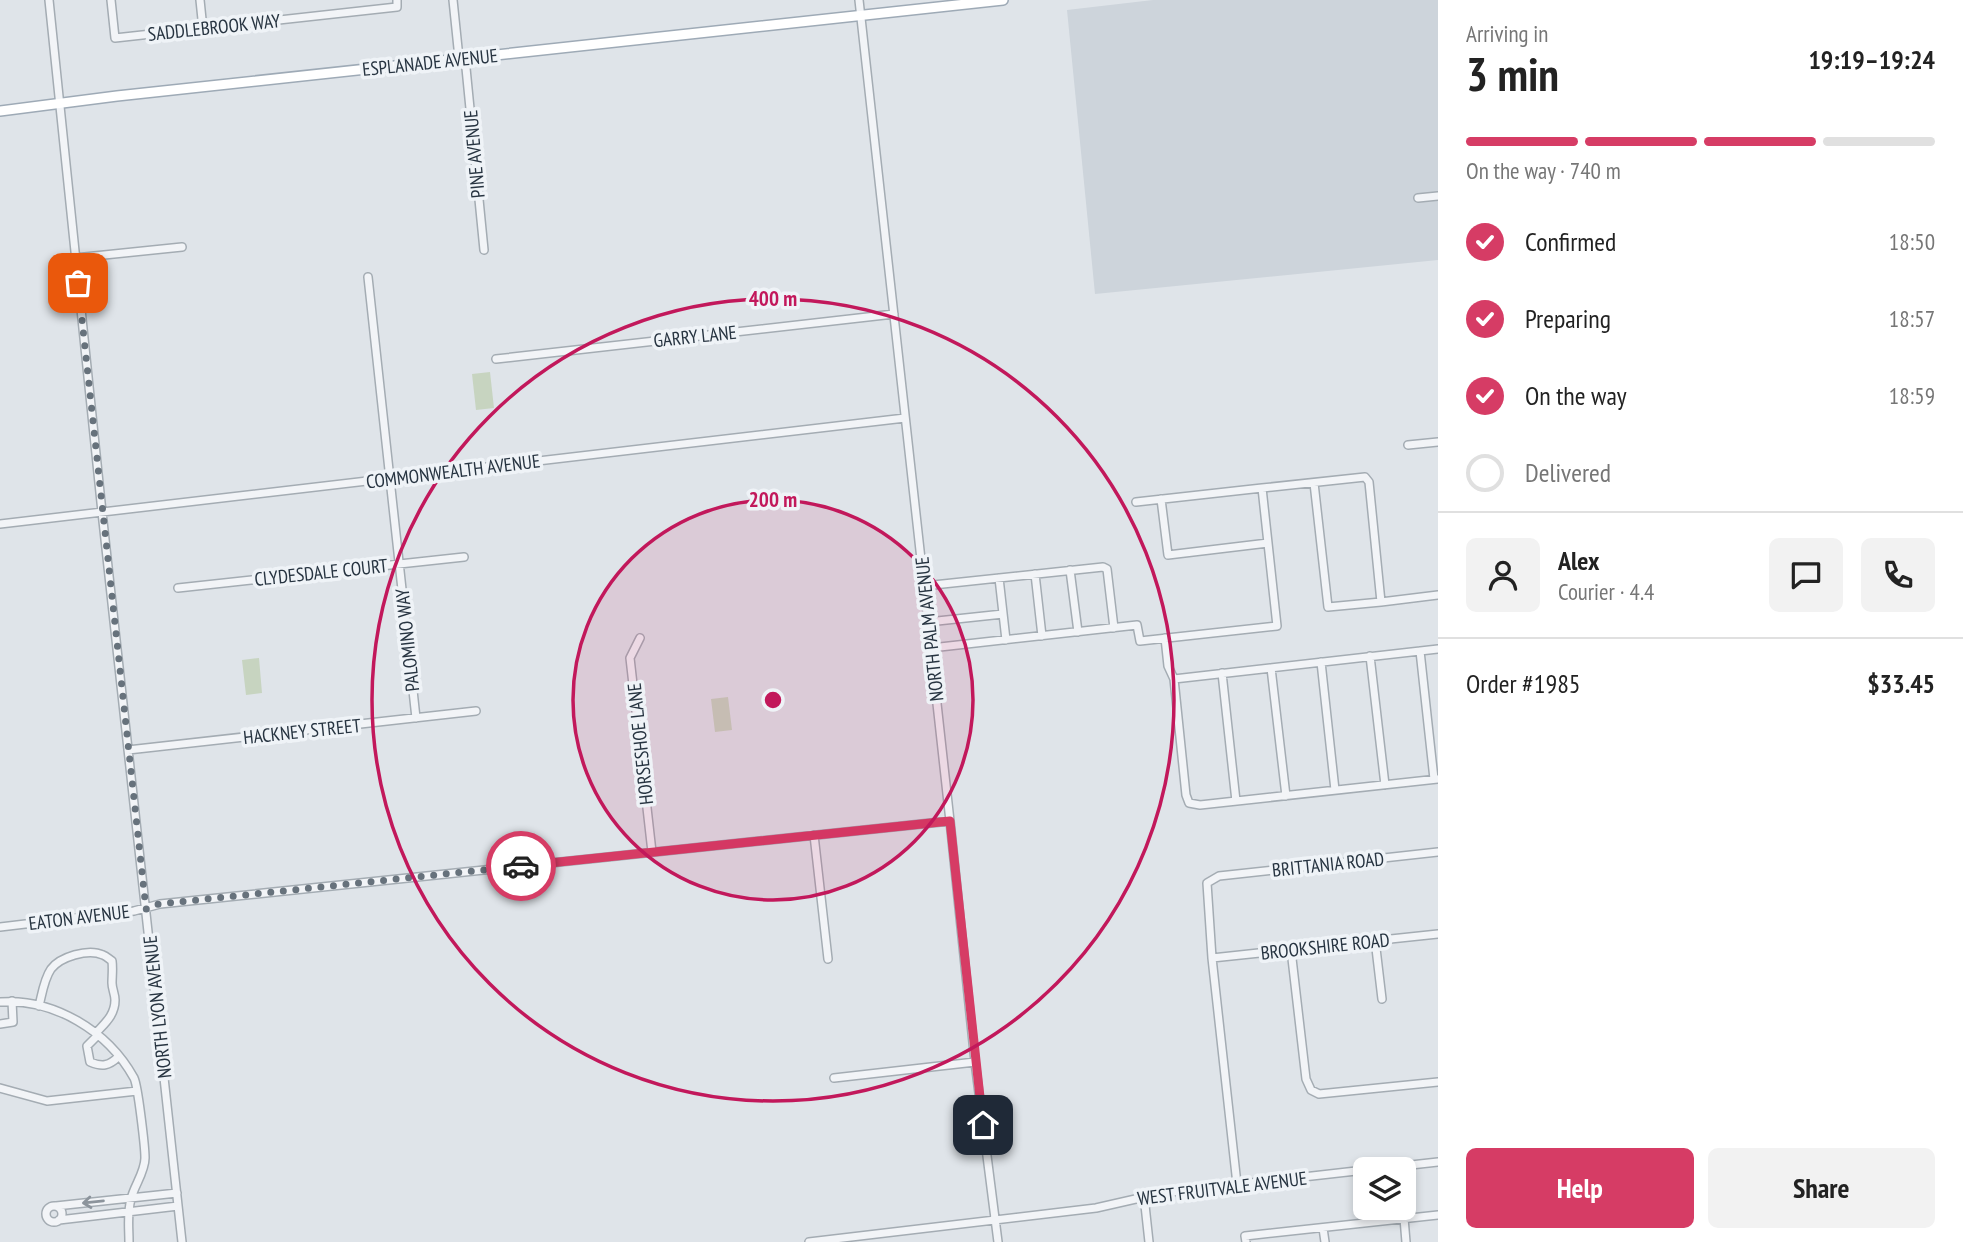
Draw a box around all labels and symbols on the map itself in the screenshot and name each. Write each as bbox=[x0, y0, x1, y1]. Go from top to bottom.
street label: SADDLEBROOK WAY bbox=[147, 8, 282, 46]
street label: ESPLANADE AVENUE bbox=[361, 43, 499, 81]
street label: PINE AVENUE bbox=[458, 109, 490, 199]
pin bbox=[48, 253, 108, 313]
text: 400 m bbox=[749, 285, 797, 312]
street label: GARRY LANE bbox=[652, 320, 738, 352]
street label: COMMONWEALTH AVENUE bbox=[365, 448, 541, 494]
text: 200 m bbox=[749, 486, 797, 513]
street label: CLYDESDALE COURT bbox=[253, 553, 389, 591]
street label: NORTH PALM AVENUE bbox=[909, 556, 949, 702]
street label: PALOMINO WAY bbox=[390, 587, 424, 693]
street label: HORSESHOE LANE bbox=[622, 682, 658, 806]
centre of rings bbox=[761, 688, 785, 712]
street label: HACKNEY STREET bbox=[242, 713, 362, 749]
courier bbox=[486, 831, 556, 901]
street label: BRITTANIA ROAD bbox=[1271, 846, 1385, 882]
street label: EATON AVENUE bbox=[27, 899, 131, 935]
street label: BROOKSHIRE ROAD bbox=[1259, 927, 1391, 965]
street label: NORTH LYON AVENUE bbox=[138, 934, 176, 1080]
pin bbox=[953, 1095, 1013, 1155]
street label: WEST FRUITVALE AVENUE bbox=[1136, 1166, 1308, 1210]
one-way arrow bbox=[82, 1195, 105, 1208]

